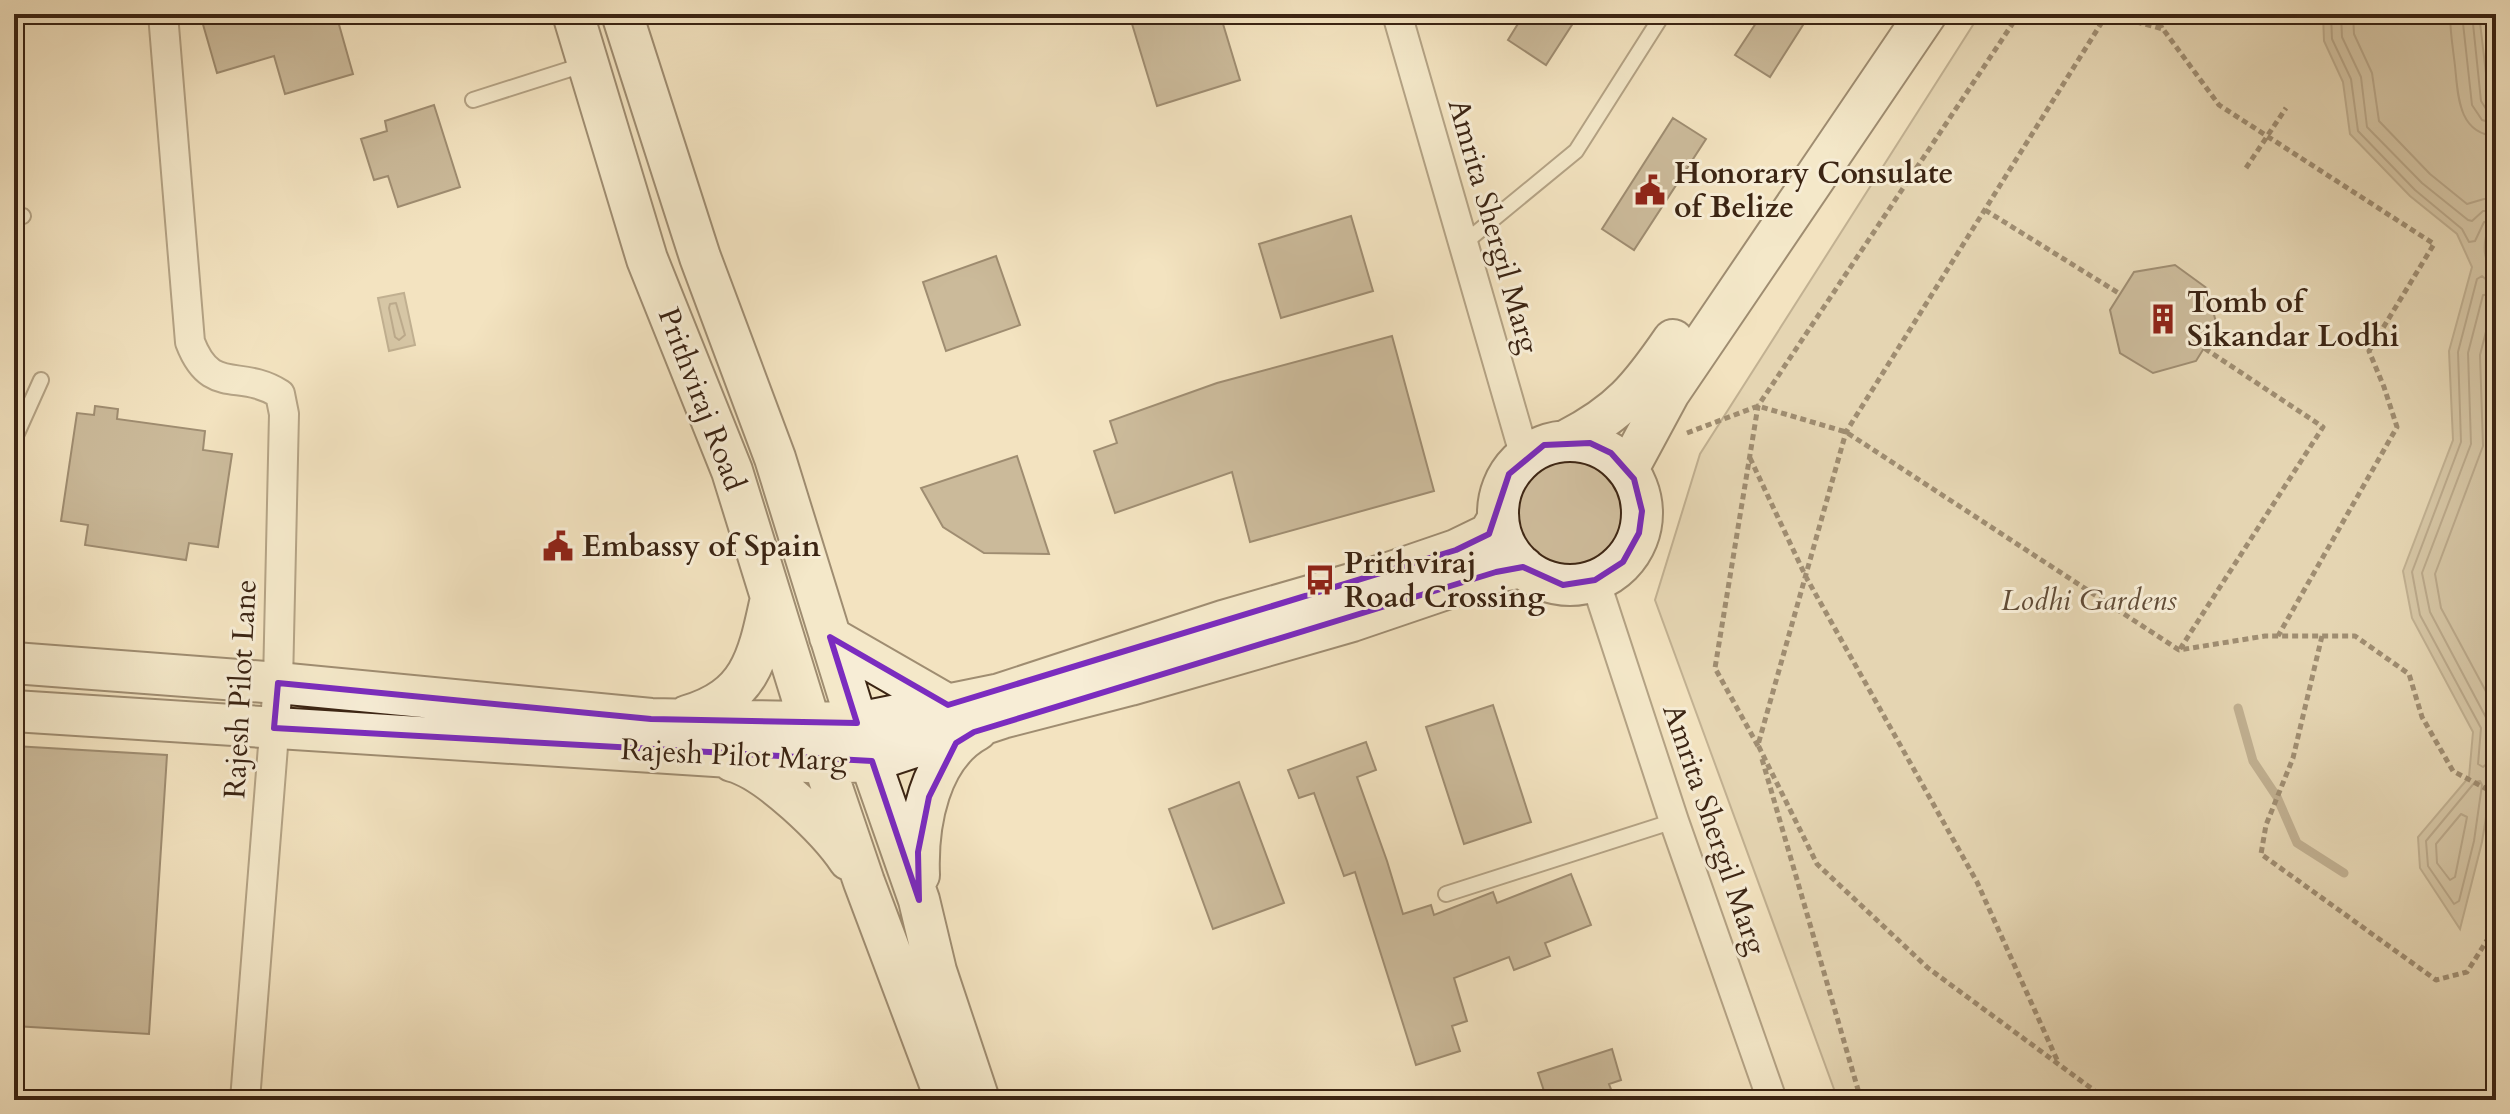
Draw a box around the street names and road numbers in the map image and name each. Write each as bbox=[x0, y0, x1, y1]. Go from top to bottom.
street label: Amrita Shergil Marg bbox=[1438, 94, 1549, 358]
street label: Prithviraj Road bbox=[648, 302, 755, 497]
street label: Rajesh Pilot Lane bbox=[214, 578, 267, 800]
street label: Amrita Shergil Marg bbox=[1652, 698, 1777, 960]
street label: Rajesh Pilot Marg bbox=[620, 729, 849, 782]

